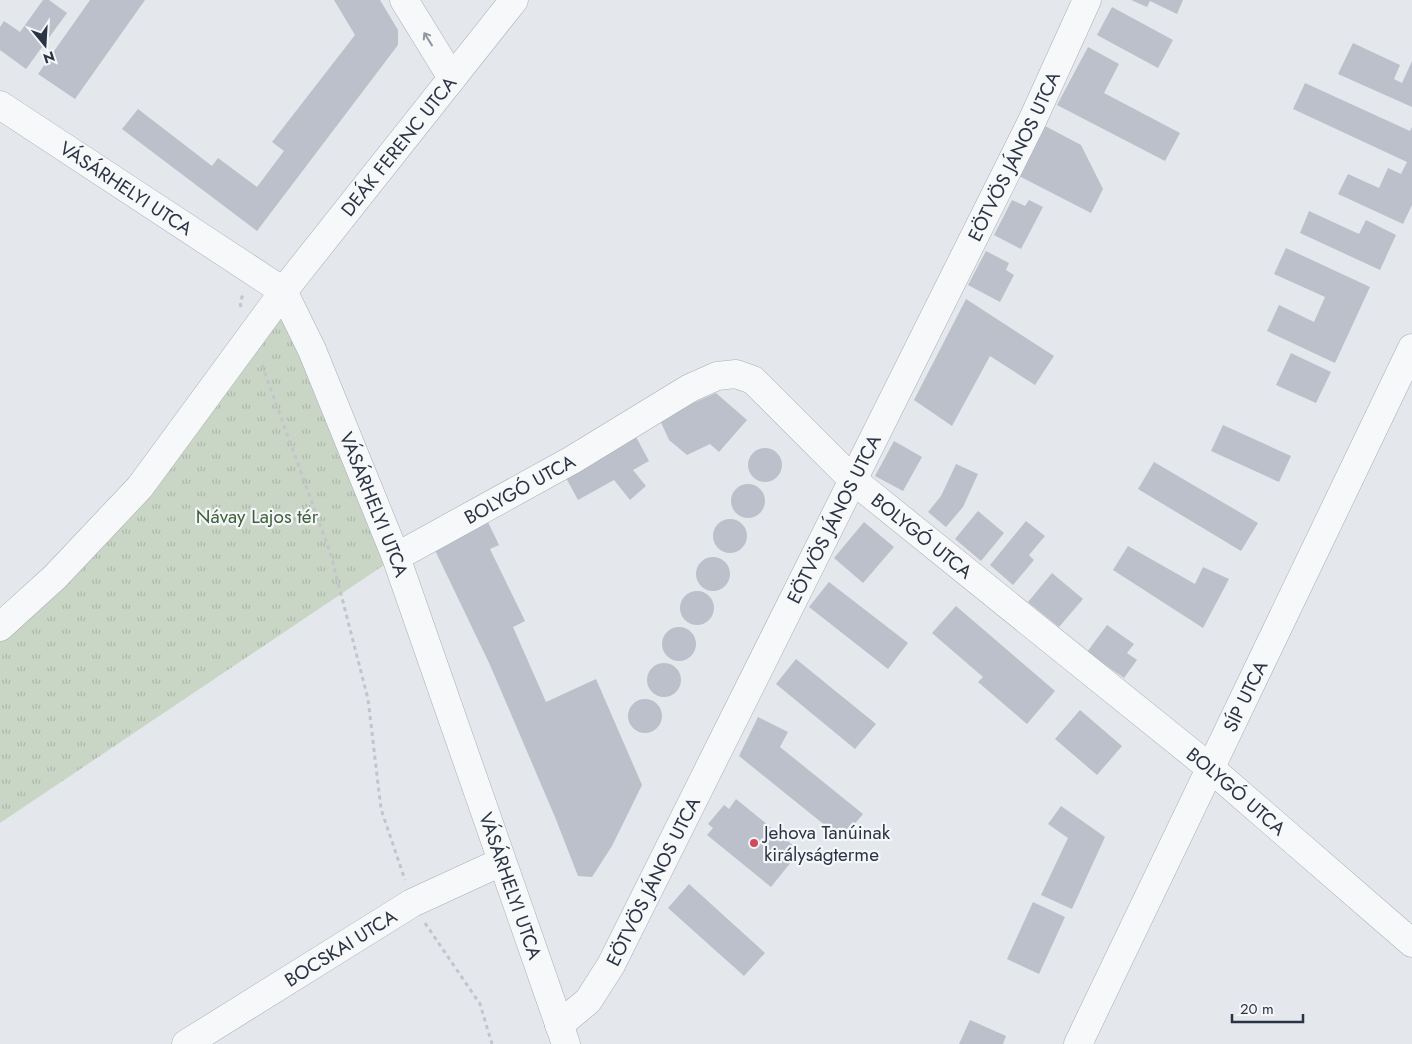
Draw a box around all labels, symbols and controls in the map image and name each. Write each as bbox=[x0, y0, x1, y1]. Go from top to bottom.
north arrow bbox=[20, 20, 70, 70]
one-way arrow bbox=[423, 32, 433, 46]
text: N bbox=[41, 46, 57, 69]
street label: EÖTVÖS JÁNOS UTCA bbox=[961, 67, 1067, 246]
street label: DEÁK FERENC UTCA bbox=[335, 70, 463, 222]
street label: VÁSÁRHELYI UTCA bbox=[54, 135, 198, 242]
street label: VÁSÁRHELYI UTCA bbox=[333, 428, 415, 581]
street label: EÖTVÖS JÁNOS UTCA bbox=[780, 429, 888, 608]
street label: BOLYGÓ UTCA bbox=[459, 448, 581, 531]
street label: BOLYGÓ UTCA bbox=[865, 487, 978, 585]
park label: Návay Lajos tér bbox=[196, 503, 319, 530]
street label: SÍP UTCA bbox=[1217, 656, 1274, 736]
street label: BOLYGÓ UTCA bbox=[1181, 741, 1292, 842]
street label: EÖTVÖS JÁNOS UTCA bbox=[600, 792, 707, 971]
street label: VÁSÁRHELYI UTCA bbox=[472, 809, 549, 964]
place label: Jehova Tanúinak királyságterme bbox=[761, 819, 891, 868]
marker: Jehova Tanúinak királyságterme bbox=[748, 837, 760, 849]
street label: BOCSKAI UTCA bbox=[279, 903, 402, 993]
scale bar bbox=[1232, 992, 1303, 1024]
text: 20 m bbox=[1240, 998, 1274, 1020]

